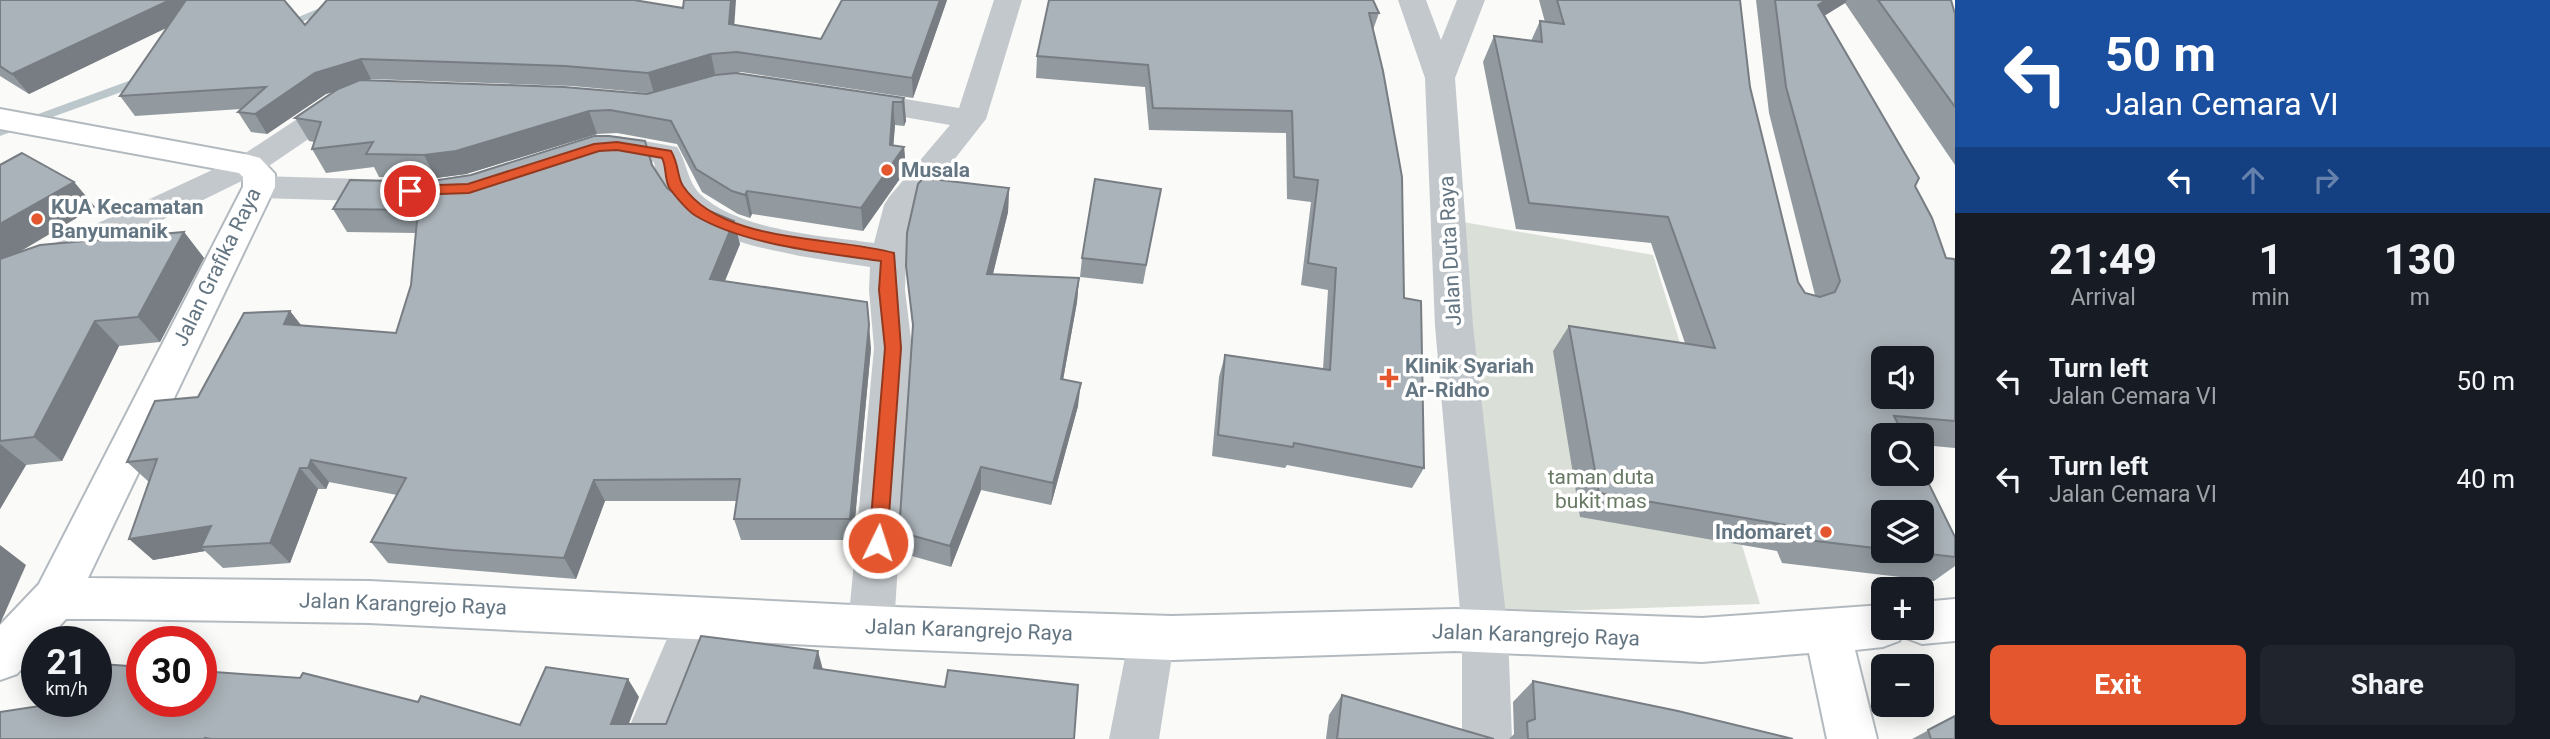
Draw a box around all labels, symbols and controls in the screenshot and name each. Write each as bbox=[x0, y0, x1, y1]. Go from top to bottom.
text: 50 m bbox=[2105, 26, 2216, 83]
icon: left bbox=[1990, 28, 2081, 119]
text: Jalan Cemara VI bbox=[2105, 85, 2339, 123]
place label: Musala bbox=[901, 158, 970, 182]
pin bbox=[380, 161, 440, 221]
icon: left bbox=[2161, 161, 2199, 199]
icon: ahead bbox=[2234, 161, 2272, 199]
icon: right bbox=[2307, 161, 2345, 199]
marker: Musala bbox=[879, 162, 895, 178]
icon: arrive bbox=[391, 172, 429, 210]
street label: Jalan Duta Raya bbox=[1434, 175, 1466, 327]
street label: Jalan Grafika Raya bbox=[168, 184, 266, 350]
place label: KUA Kecamatan Banyumanik bbox=[51, 195, 203, 243]
marker: KUA Kecamatan Banyumanik bbox=[29, 211, 45, 227]
text: 21:49 bbox=[2049, 235, 2157, 284]
text: 1 bbox=[2258, 235, 2283, 284]
text: 130 bbox=[2384, 235, 2456, 284]
text: Arrival bbox=[2070, 284, 2136, 311]
text: min bbox=[2251, 284, 2290, 311]
text: m bbox=[2410, 284, 2430, 311]
map controls bbox=[1871, 346, 1934, 717]
button: sound bbox=[1871, 346, 1934, 409]
text: Turn left bbox=[2049, 353, 2148, 383]
place label: Klinik Syariah Ar-Ridho bbox=[1405, 354, 1534, 402]
icon: left bbox=[1990, 362, 2028, 400]
text: 50 m bbox=[2457, 366, 2515, 396]
marker: Klinik Syariah Ar-Ridho bbox=[1379, 368, 1399, 388]
text: Jalan Cemara VI bbox=[2049, 383, 2217, 410]
button: search bbox=[1871, 423, 1934, 486]
text: Turn left bbox=[2049, 451, 2148, 481]
icon: left bbox=[1990, 460, 2028, 498]
text: 40 m bbox=[2457, 464, 2515, 494]
park label: taman duta bukit mas bbox=[1548, 465, 1654, 513]
text: Jalan Cemara VI bbox=[2049, 481, 2217, 508]
button: layers bbox=[1871, 500, 1934, 563]
position arrow bbox=[841, 506, 915, 580]
place label: Indomaret bbox=[1715, 520, 1812, 544]
marker: Indomaret bbox=[1818, 524, 1834, 540]
button: + bbox=[1871, 577, 1934, 640]
street label: Jalan Karangrejo Raya bbox=[299, 588, 507, 620]
street label: Jalan Karangrejo Raya bbox=[865, 614, 1073, 646]
street label: Jalan Karangrejo Raya bbox=[1432, 619, 1640, 651]
speed limit sign: 30 bbox=[126, 626, 217, 717]
text: 21 bbox=[46, 642, 87, 683]
button: Exit bbox=[1990, 645, 2246, 725]
button: Share bbox=[2260, 645, 2515, 725]
button: − bbox=[1871, 654, 1934, 717]
text: km/h bbox=[45, 678, 88, 699]

